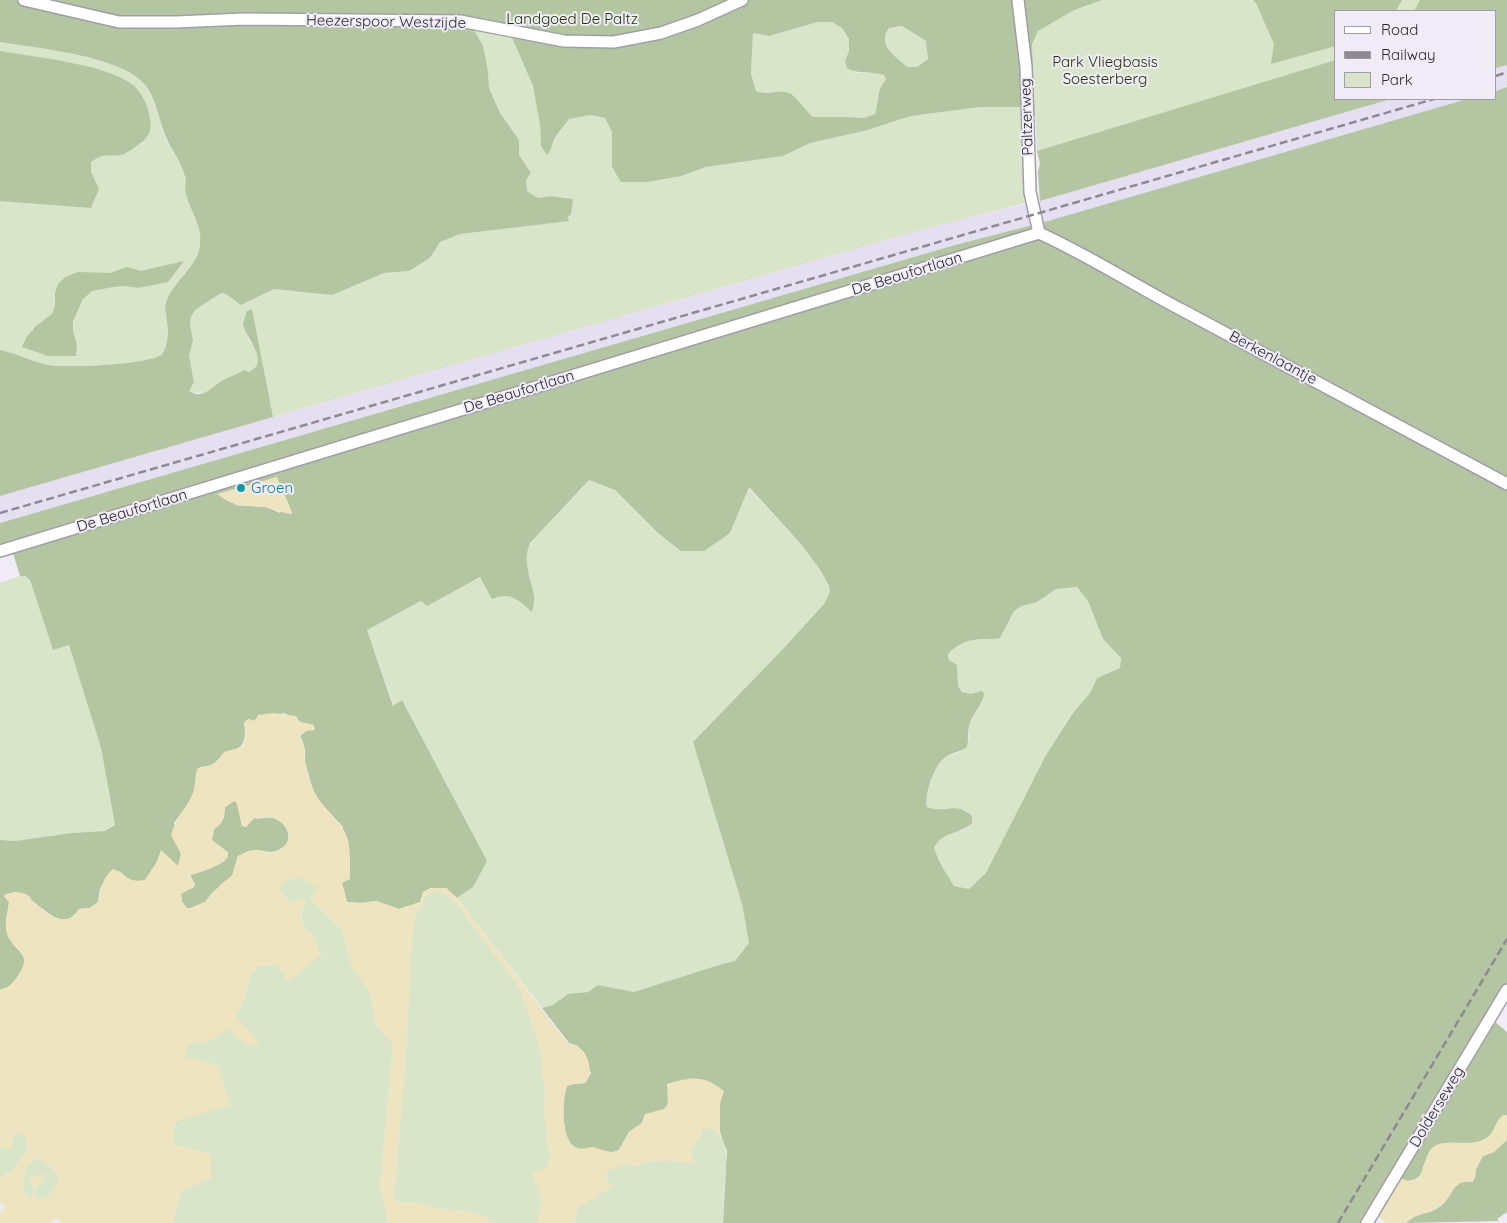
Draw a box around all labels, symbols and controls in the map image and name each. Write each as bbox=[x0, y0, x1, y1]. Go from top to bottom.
park label: Landgoed De Paltz bbox=[506, 10, 638, 28]
legend bbox=[1334, 10, 1497, 100]
street label: Heezerspoor Westzijde bbox=[306, 12, 466, 32]
text: Road bbox=[1381, 20, 1418, 39]
text: Railway bbox=[1381, 45, 1436, 64]
park label: Park Vliegbasis Soesterberg bbox=[1052, 53, 1158, 88]
text: Park bbox=[1381, 70, 1413, 89]
street label: Paltzerweg bbox=[1017, 78, 1037, 156]
street label: De Beaufortlaan bbox=[850, 249, 964, 299]
street label: Berkenlaantje bbox=[1226, 327, 1320, 389]
street label: De Beaufortlaan bbox=[462, 367, 576, 417]
place label: Groen bbox=[251, 479, 293, 497]
marker: Groen bbox=[235, 482, 247, 494]
street label: De Beaufortlaan bbox=[75, 486, 189, 536]
street label: Dolderseweg bbox=[1406, 1063, 1468, 1151]

